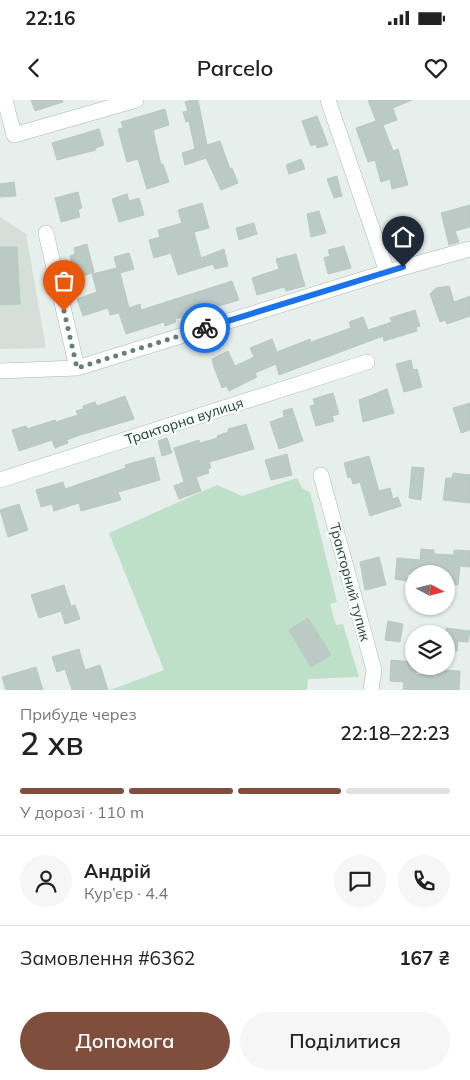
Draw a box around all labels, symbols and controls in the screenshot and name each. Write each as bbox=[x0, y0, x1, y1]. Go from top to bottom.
text: 22:16 bbox=[25, 6, 75, 30]
icon: back bbox=[20, 54, 48, 82]
text: Parcelo bbox=[197, 54, 273, 82]
icon: heart bbox=[422, 54, 450, 82]
pin bbox=[382, 216, 424, 267]
icon: home bbox=[389, 223, 417, 251]
pin bbox=[43, 260, 85, 311]
icon: bag bbox=[50, 267, 78, 295]
courier bbox=[180, 303, 230, 353]
icon: bike bbox=[191, 314, 219, 342]
street label: Тракторна вулиця bbox=[123, 393, 245, 449]
street label: Тракторний тупик bbox=[326, 521, 375, 644]
north arrow bbox=[405, 565, 455, 615]
map controls bbox=[405, 565, 455, 675]
button: layers bbox=[405, 625, 455, 675]
text: Прибуде через bbox=[20, 704, 137, 724]
text: 22:18–22:23 bbox=[340, 721, 450, 745]
text: 2 хв bbox=[20, 723, 84, 763]
text: У дорозі · 110 m bbox=[20, 802, 144, 822]
button: person bbox=[20, 855, 72, 907]
button: chat bbox=[334, 855, 386, 907]
button: phone bbox=[398, 855, 450, 907]
text: Андрій bbox=[84, 859, 151, 883]
text: Кур’єр · 4.4 bbox=[84, 883, 168, 903]
text: Замовлення #6362 bbox=[20, 946, 195, 970]
text: 167 ₴ bbox=[399, 946, 450, 970]
button: Допомога bbox=[20, 1012, 230, 1070]
button: Поділитися bbox=[240, 1012, 450, 1070]

